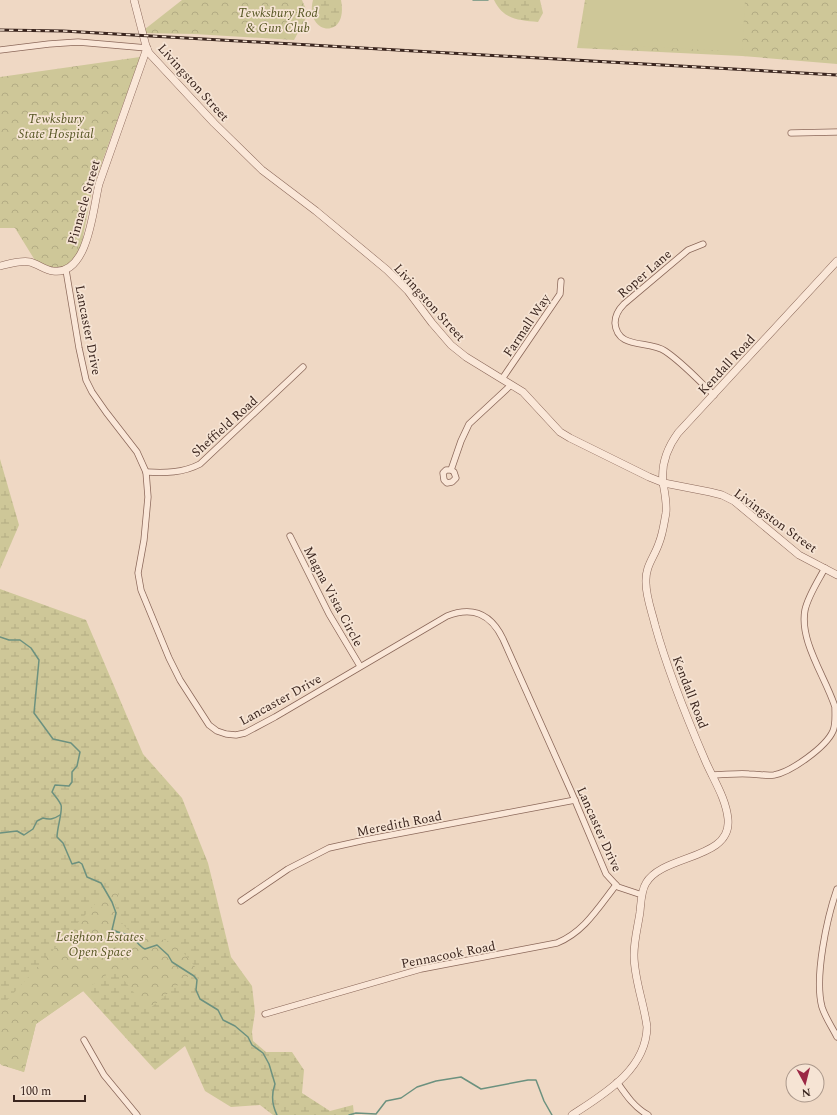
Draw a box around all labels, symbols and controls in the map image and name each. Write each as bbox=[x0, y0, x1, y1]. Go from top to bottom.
park label: Tewksbury Rod & Gun Club bbox=[238, 3, 318, 38]
street label: Livingston Street bbox=[153, 39, 234, 126]
park label: Tewksbury State Hospital bbox=[18, 109, 94, 144]
street label: Pinnacle Street bbox=[62, 157, 106, 247]
street label: Roper Lane bbox=[613, 244, 676, 303]
street label: Livingston Street bbox=[389, 259, 470, 346]
street label: Lancaster Drive bbox=[69, 283, 107, 377]
street label: Farmall Way bbox=[498, 289, 556, 361]
street label: Kendall Road bbox=[693, 330, 760, 400]
street label: Sheffield Road bbox=[187, 391, 262, 462]
street label: Livingston Street bbox=[729, 484, 822, 558]
street label: Magna Vista Circle bbox=[298, 543, 368, 650]
street label: Kendall Road bbox=[667, 653, 713, 732]
street label: Lancaster Drive bbox=[236, 669, 325, 731]
street label: Lancaster Drive bbox=[571, 784, 627, 875]
street label: Meredith Road bbox=[355, 806, 443, 842]
park label: Leighton Estates Open Space bbox=[56, 927, 144, 962]
street label: Pennacook Road bbox=[399, 936, 497, 974]
north arrow bbox=[785, 1063, 825, 1103]
scale bar bbox=[14, 1077, 85, 1103]
text: 100 m bbox=[20, 1082, 51, 1101]
text: N bbox=[801, 1083, 812, 1101]

